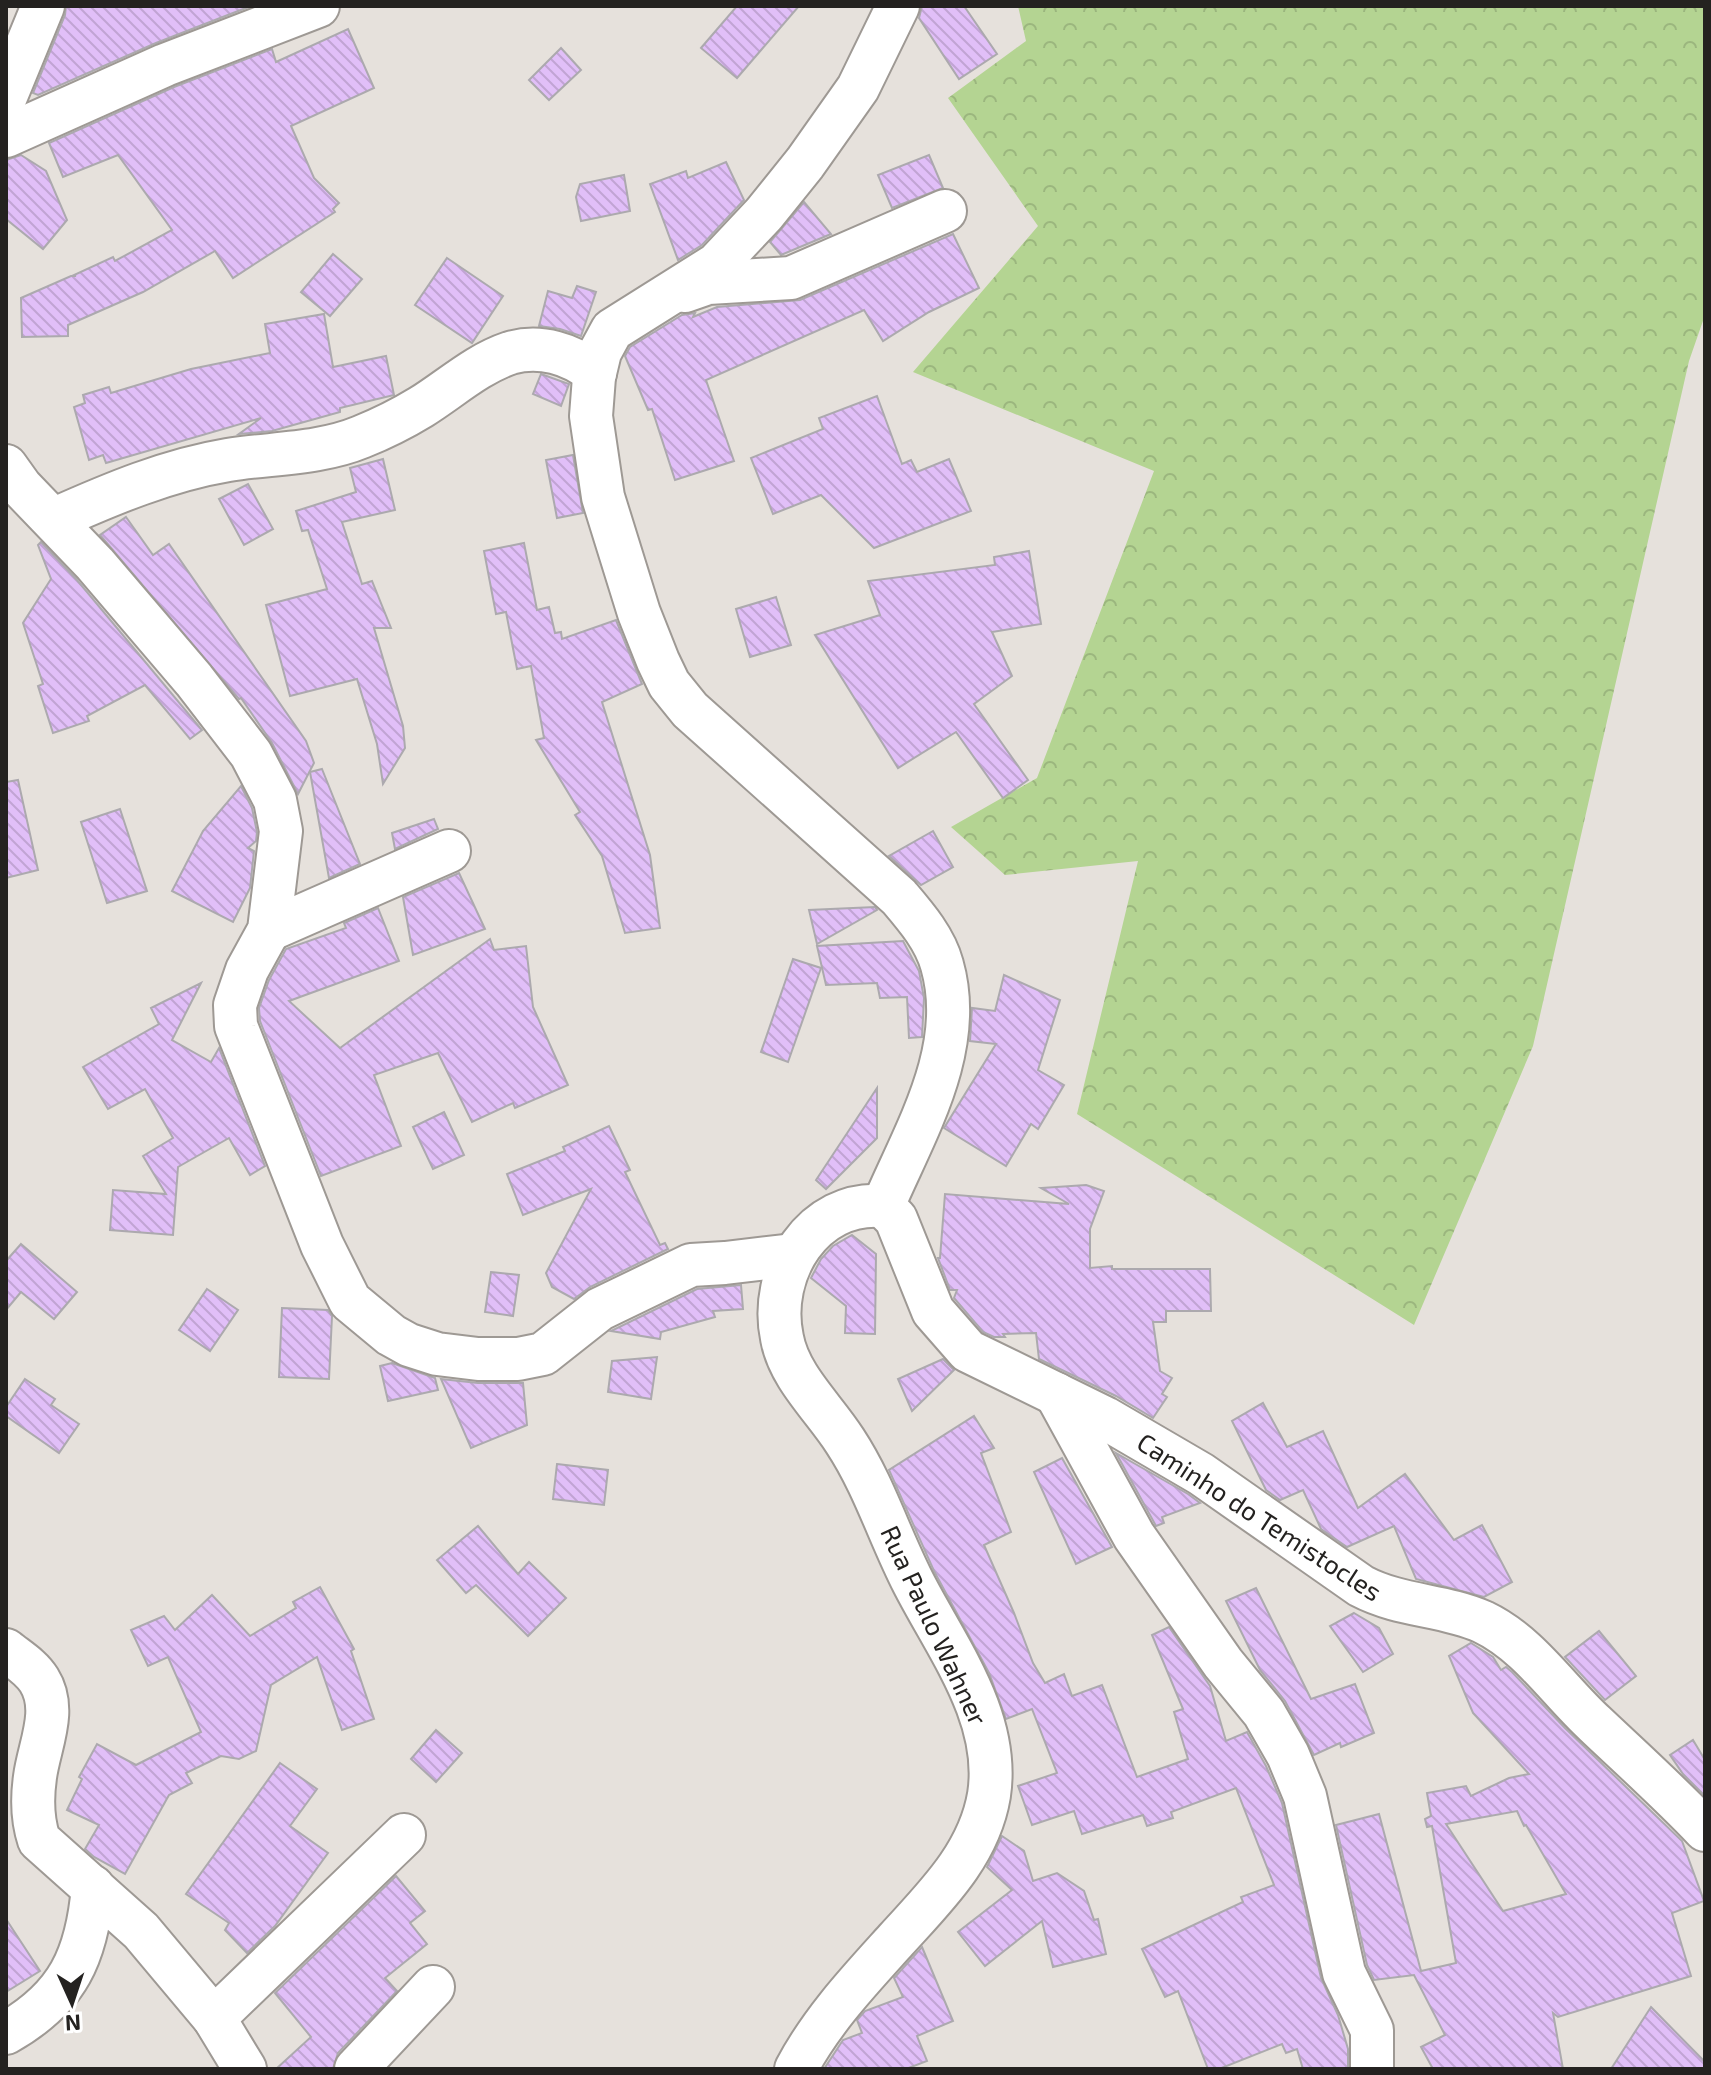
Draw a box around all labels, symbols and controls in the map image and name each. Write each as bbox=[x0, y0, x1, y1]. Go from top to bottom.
street label: Caminho do Temistocles bbox=[1132, 1425, 1388, 1607]
street label: Rua Paulo Wahner bbox=[875, 1520, 995, 1730]
north arrow bbox=[32, 1963, 112, 2043]
text: N bbox=[64, 2011, 82, 2037]

